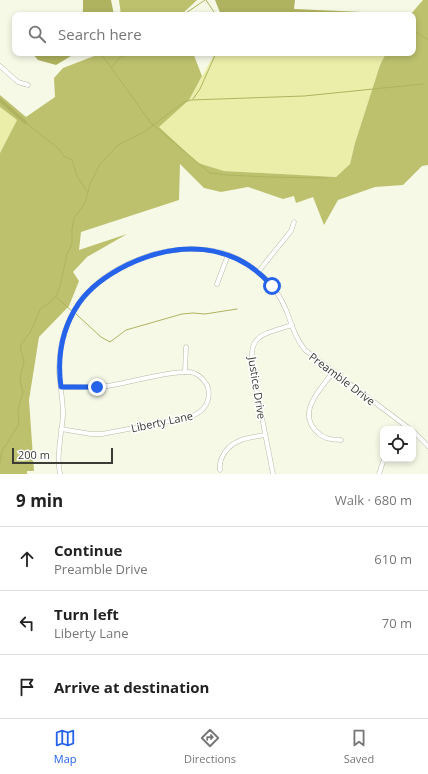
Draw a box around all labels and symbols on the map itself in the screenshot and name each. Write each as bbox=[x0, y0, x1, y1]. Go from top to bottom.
route start bbox=[263, 277, 281, 295]
street label: Preamble Drive bbox=[306, 349, 378, 408]
street label: Justice Drive bbox=[245, 355, 270, 420]
route end bbox=[88, 378, 106, 396]
street label: Liberty Lane bbox=[130, 408, 194, 435]
scale bar bbox=[12, 446, 113, 465]

